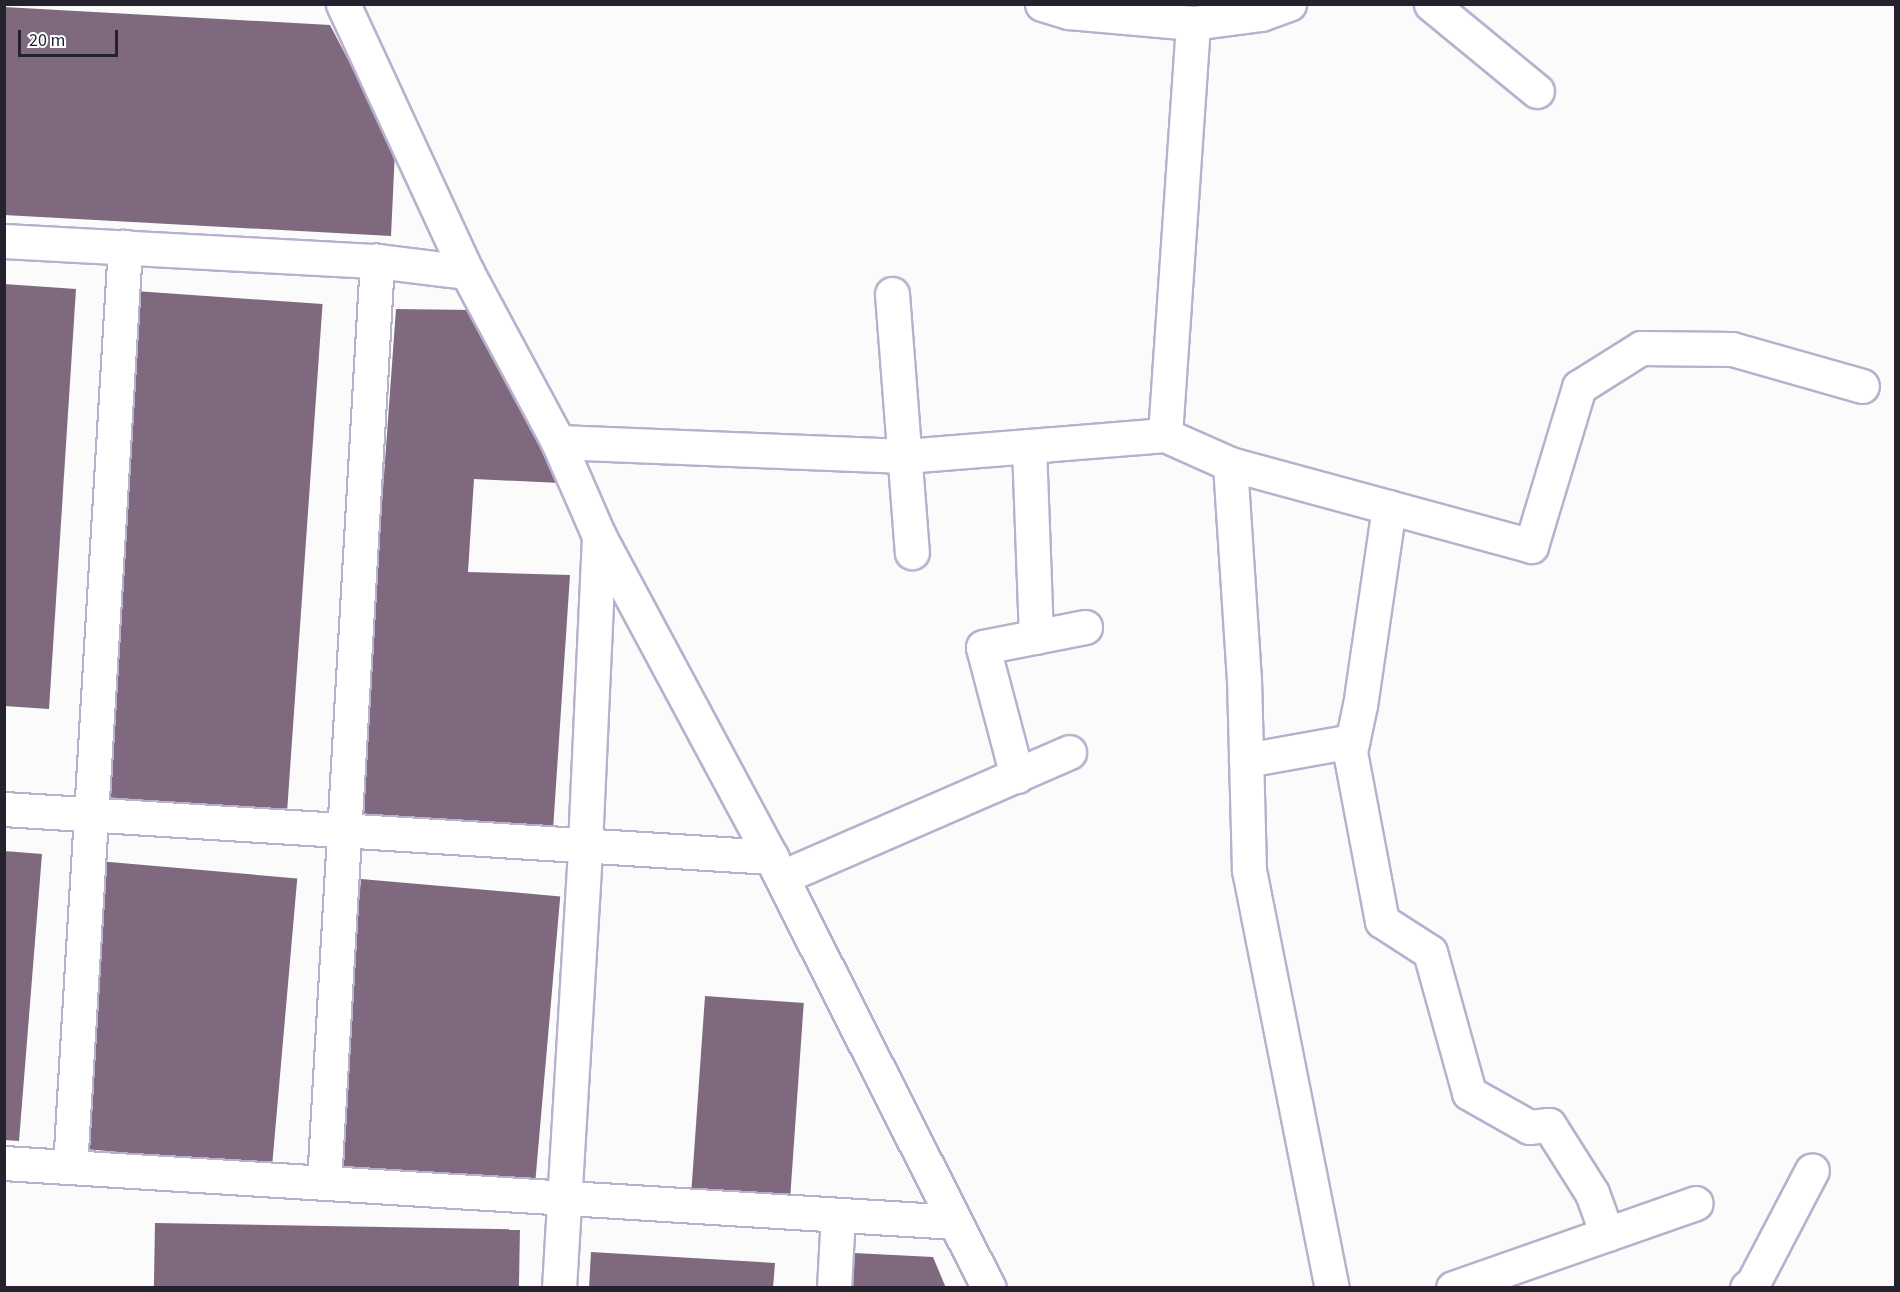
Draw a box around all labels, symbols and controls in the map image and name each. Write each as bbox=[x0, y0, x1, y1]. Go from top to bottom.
scale bar bbox=[21, 18, 122, 56]
text: 20 m bbox=[29, 28, 65, 53]

